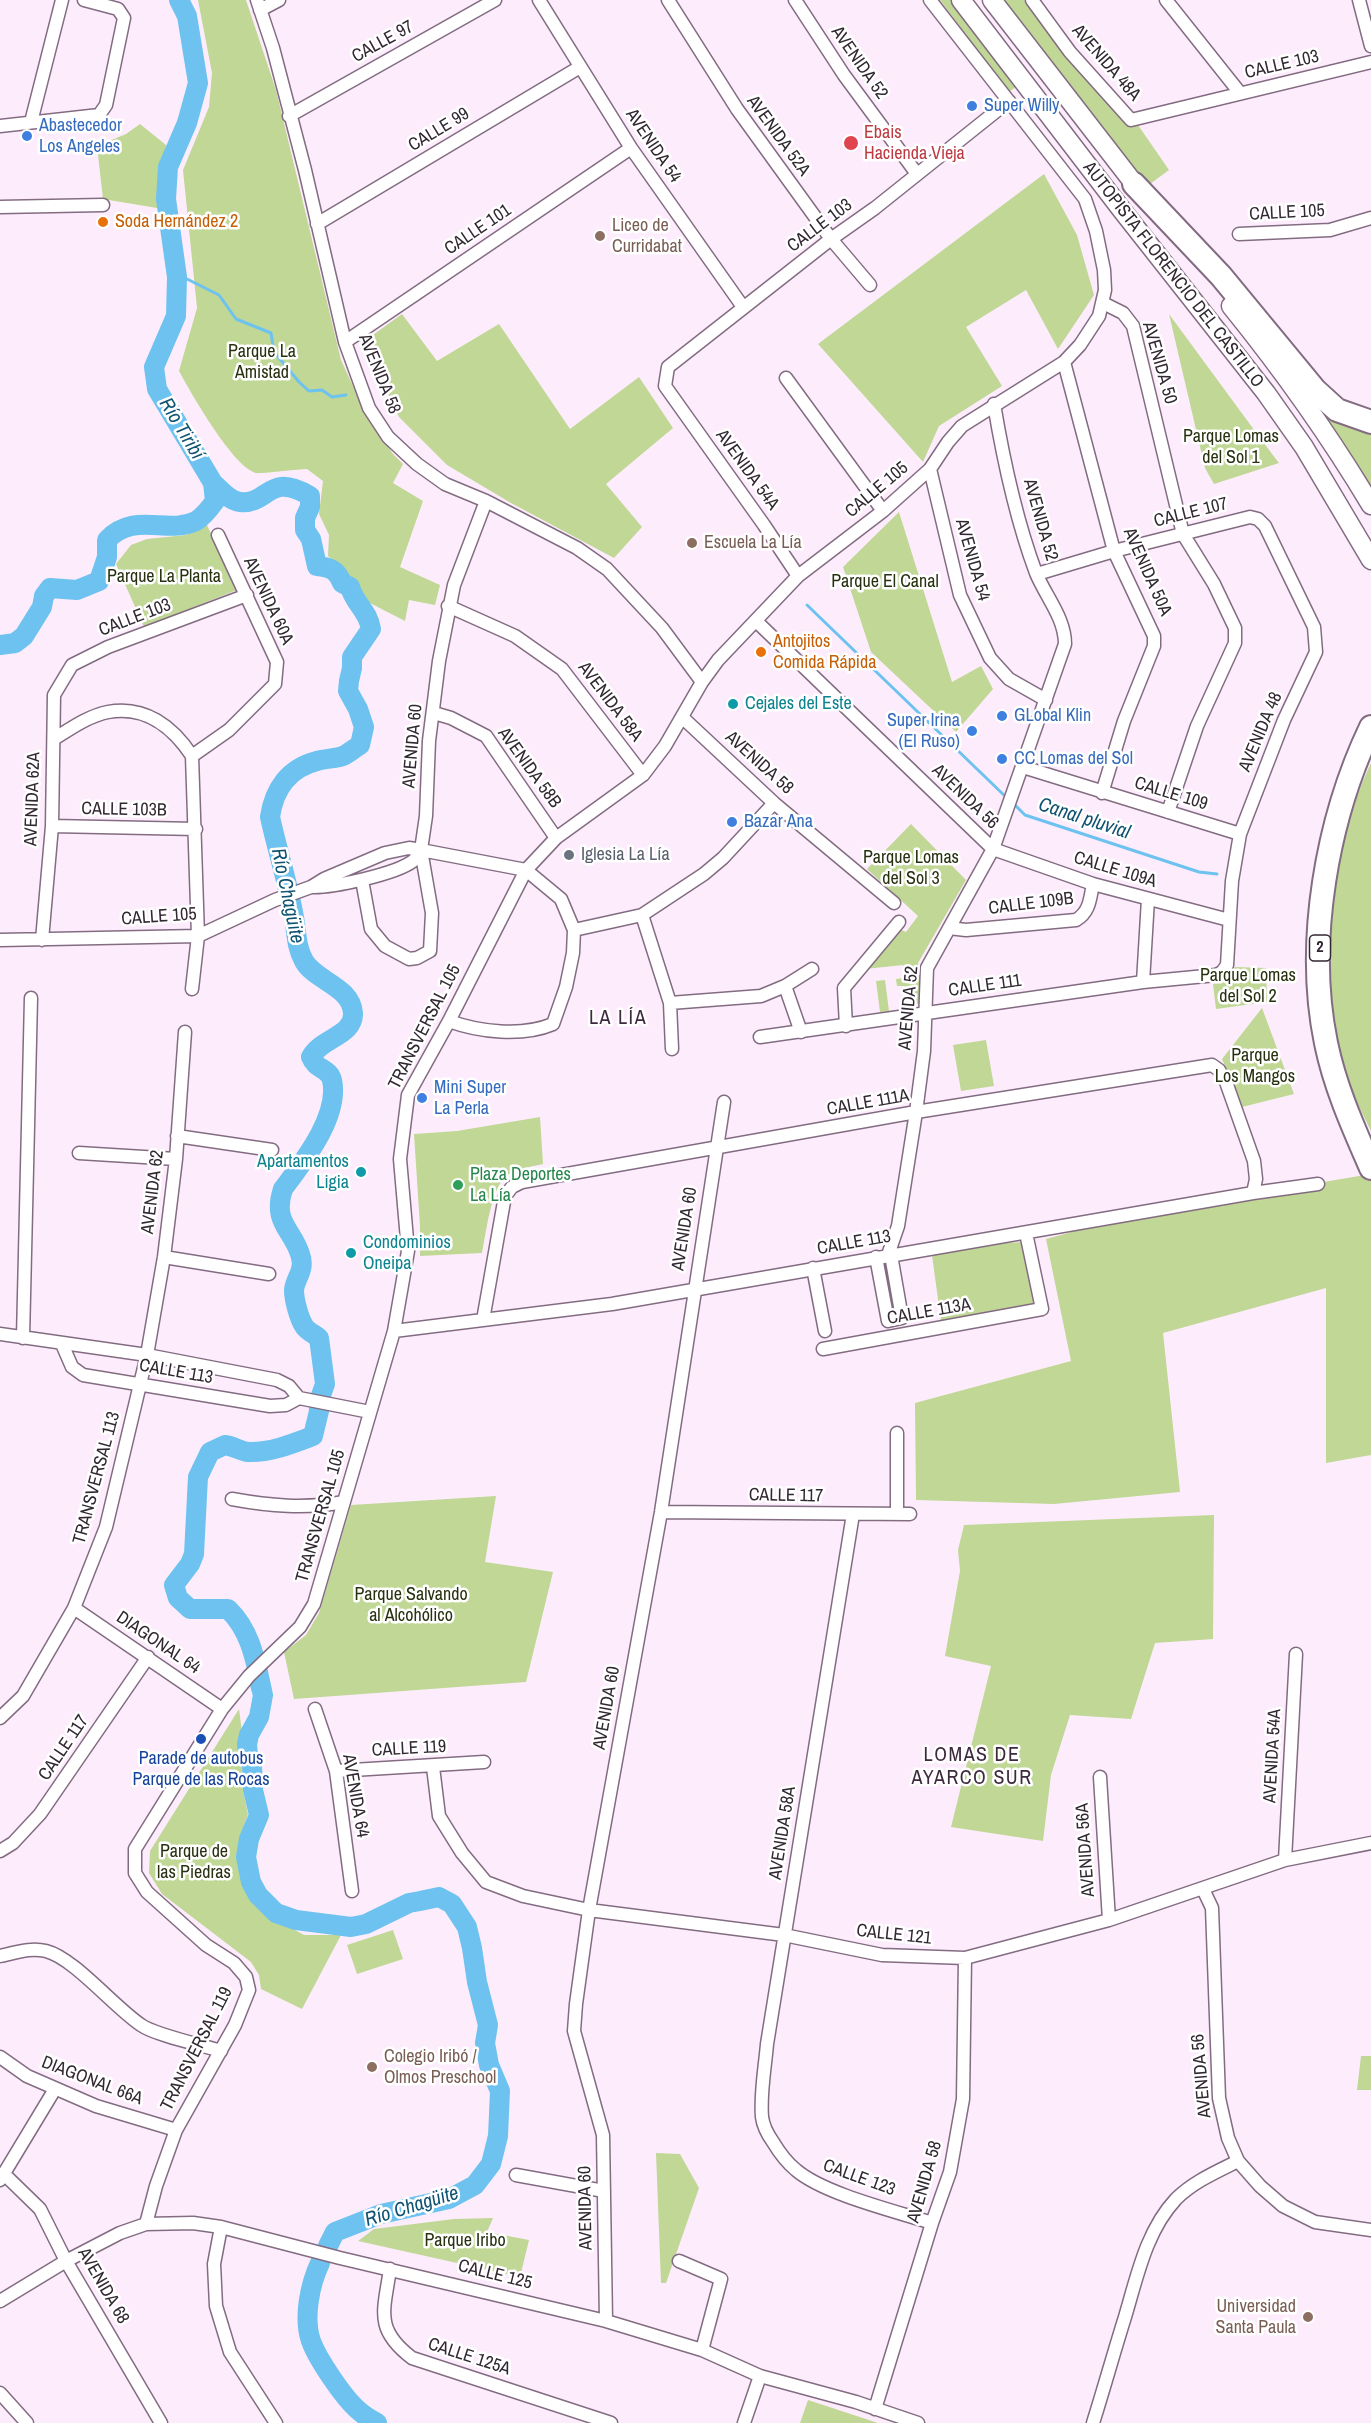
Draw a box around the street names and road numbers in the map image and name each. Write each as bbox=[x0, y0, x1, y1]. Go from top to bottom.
street label: CALLE 97 bbox=[348, 16, 418, 68]
street label: AVENIDA 48A bbox=[1067, 20, 1145, 106]
street label: AVENIDA 52 bbox=[826, 22, 892, 104]
street label: CALLE 103 bbox=[1243, 46, 1321, 84]
street label: AVENIDA 52A bbox=[742, 92, 814, 180]
street label: CALLE 99 bbox=[405, 103, 473, 157]
street label: AVENIDA 54 bbox=[620, 105, 686, 187]
street label: AUTOPISTA FLORENCIO DEL CASTILLO bbox=[1078, 158, 1268, 392]
street label: CALLE 103 bbox=[783, 195, 857, 257]
street label: CALLE 101 bbox=[441, 200, 515, 260]
street label: CALLE 105 bbox=[1249, 200, 1325, 226]
street label: AVENIDA 50 bbox=[1137, 320, 1181, 406]
street label: AVENIDA 58 bbox=[353, 331, 405, 417]
street label: AVENIDA 54A bbox=[711, 426, 783, 514]
street label: CALLE 105 bbox=[841, 457, 913, 523]
street label: AVENIDA 52 bbox=[1018, 477, 1062, 563]
street label: CALLE 107 bbox=[1152, 493, 1230, 533]
street label: AVENIDA 54 bbox=[950, 517, 994, 603]
street label: AVENIDA 50A bbox=[1118, 525, 1176, 619]
street label: AVENIDA 60A bbox=[238, 554, 298, 648]
street label: CALLE 103 bbox=[96, 594, 174, 642]
street label: AVENIDA 58A bbox=[573, 658, 647, 746]
street label: AVENIDA 48 bbox=[1235, 689, 1287, 775]
street label: AVENIDA 60 bbox=[399, 703, 427, 789]
street label: AVENIDA 58B bbox=[493, 724, 565, 812]
street label: AVENIDA 58 bbox=[720, 727, 798, 799]
street label: AVENIDA 62A bbox=[21, 752, 45, 846]
street label: AVENIDA 56 bbox=[927, 760, 1003, 834]
street label: CALLE 109 bbox=[1132, 773, 1210, 815]
street label: CALLE 103B bbox=[81, 798, 167, 822]
street label: CALLE 109A bbox=[1071, 847, 1159, 893]
street label: CALLE 109B bbox=[987, 888, 1075, 920]
street label: CALLE 105 bbox=[121, 904, 197, 930]
road number: 2 bbox=[1310, 935, 1330, 961]
street label: TRANSVERSAL 105 bbox=[384, 961, 466, 1093]
street label: AVENIDA 52 bbox=[895, 965, 923, 1051]
street label: CALLE 111 bbox=[947, 970, 1023, 1002]
street label: CALLE 111A bbox=[825, 1085, 911, 1121]
street label: AVENIDA 62 bbox=[137, 1149, 169, 1235]
street label: AVENIDA 60 bbox=[668, 1186, 702, 1272]
street label: CALLE 113 bbox=[815, 1226, 893, 1260]
street label: CALLE 113A bbox=[886, 1294, 972, 1330]
street label: CALLE 113 bbox=[137, 1355, 215, 1389]
street label: TRANSVERSAL 113 bbox=[69, 1410, 125, 1546]
street label: TRANSVERSAL 105 bbox=[292, 1447, 350, 1585]
street label: CALLE 117 bbox=[749, 1485, 823, 1507]
street label: DIAGONAL 64 bbox=[112, 1607, 204, 1679]
street label: AVENIDA 60 bbox=[589, 1665, 625, 1751]
street label: AVENIDA 54A bbox=[1260, 1708, 1286, 1804]
street label: CALLE 117 bbox=[34, 1711, 94, 1785]
street label: CALLE 119 bbox=[371, 1736, 447, 1762]
street label: AVENIDA 64 bbox=[337, 1753, 373, 1839]
street label: AVENIDA 58A bbox=[765, 1785, 801, 1881]
street label: AVENIDA 56A bbox=[1072, 1802, 1100, 1898]
street label: CALLE 121 bbox=[855, 1920, 933, 1950]
street label: TRANSVERSAL 119 bbox=[157, 1984, 237, 2114]
street label: AVENIDA 56 bbox=[1188, 2033, 1216, 2119]
street label: DIAGONAL 66A bbox=[38, 2052, 146, 2110]
street label: AVENIDA 58 bbox=[903, 2139, 947, 2225]
street label: CALLE 123 bbox=[820, 2155, 898, 2201]
street label: AVENIDA 60 bbox=[574, 2166, 598, 2250]
street label: AVENIDA 68 bbox=[73, 2244, 133, 2328]
street label: CALLE 125 bbox=[456, 2255, 534, 2295]
street label: CALLE 125A bbox=[425, 2334, 513, 2380]

